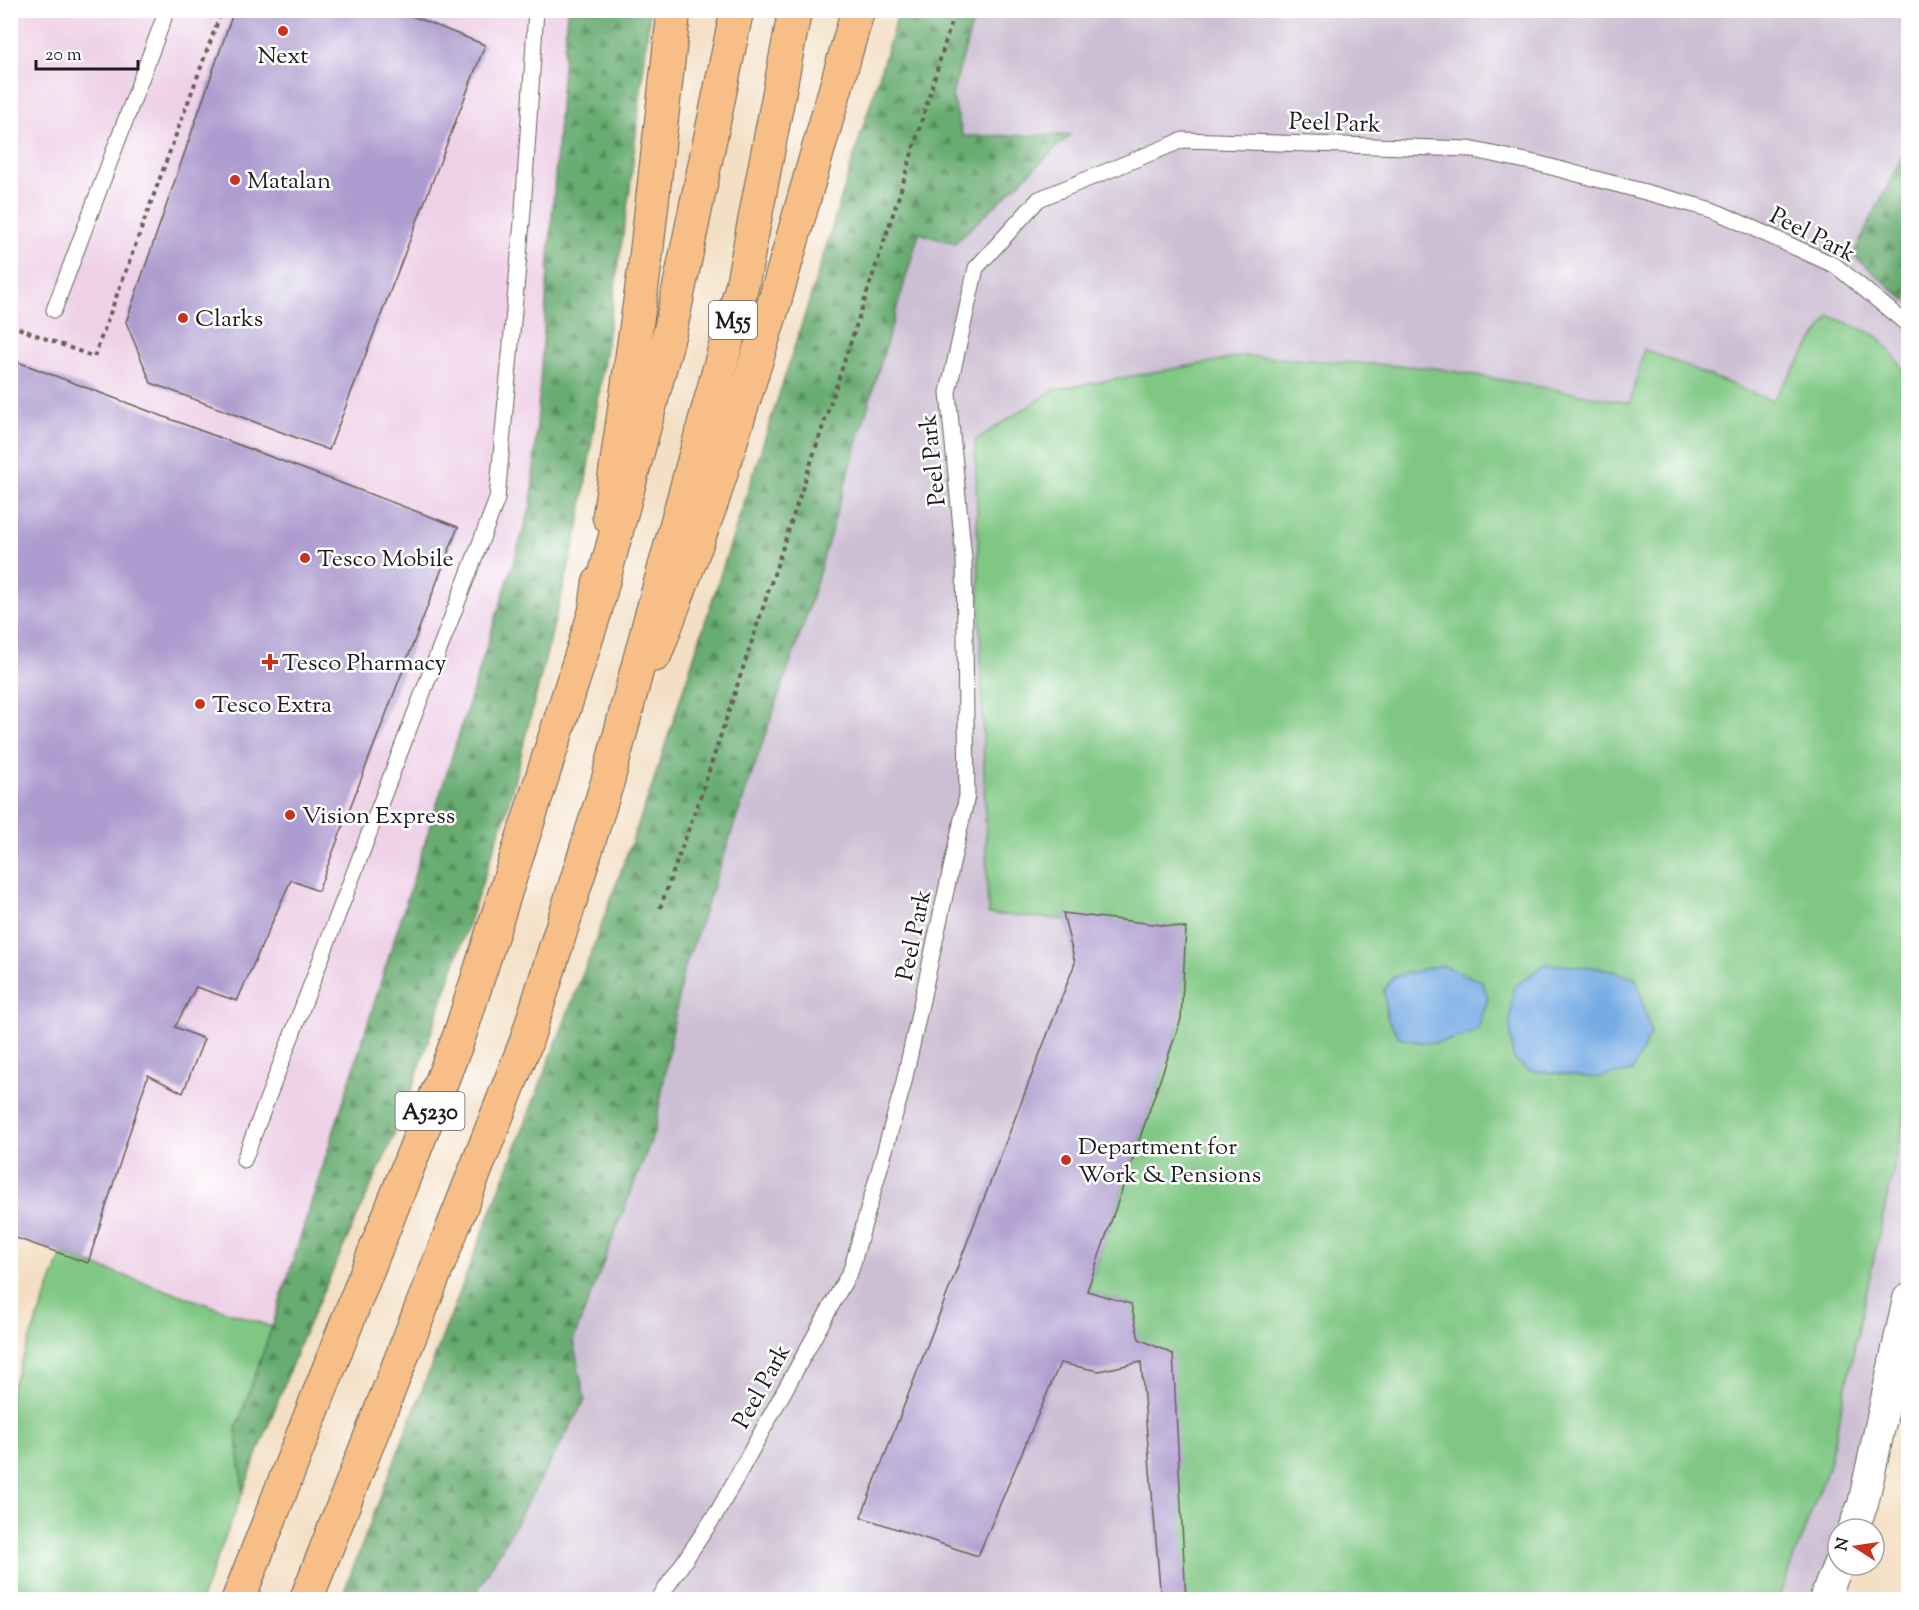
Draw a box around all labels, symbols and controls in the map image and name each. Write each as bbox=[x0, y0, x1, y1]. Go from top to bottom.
marker: Next bbox=[276, 24, 290, 38]
scale bar bbox=[36, 33, 138, 71]
place label: Next bbox=[258, 40, 308, 74]
text: 20 m bbox=[45, 43, 82, 69]
street label: Peel Park bbox=[1288, 105, 1382, 143]
place label: Matalan bbox=[247, 165, 331, 199]
marker: Matalan bbox=[228, 173, 242, 187]
street label: Peel Park bbox=[1763, 200, 1861, 272]
road number: M55 bbox=[709, 301, 757, 339]
place label: Clarks bbox=[195, 303, 263, 337]
marker: Clarks bbox=[176, 311, 190, 325]
street label: Peel Park bbox=[912, 412, 956, 508]
place label: Tesco Mobile bbox=[317, 543, 454, 577]
marker: Tesco Mobile bbox=[298, 551, 312, 565]
place label: Tesco Pharmacy bbox=[282, 647, 447, 681]
marker: Tesco Pharmacy bbox=[263, 655, 277, 669]
place label: Tesco Extra bbox=[212, 689, 332, 723]
marker: Tesco Extra bbox=[193, 697, 207, 711]
place label: Vision Express bbox=[302, 800, 455, 834]
marker: Vision Express bbox=[283, 808, 297, 822]
street label: Peel Park bbox=[889, 887, 941, 984]
road number: A5230 bbox=[396, 1092, 464, 1130]
place label: Department for Work & Pensions bbox=[1078, 1131, 1261, 1193]
marker: Department for Work & Pensions bbox=[1059, 1153, 1073, 1167]
street label: Peel Park bbox=[725, 1338, 800, 1436]
north arrow bbox=[1826, 1517, 1886, 1577]
text: N bbox=[1831, 1536, 1856, 1553]

